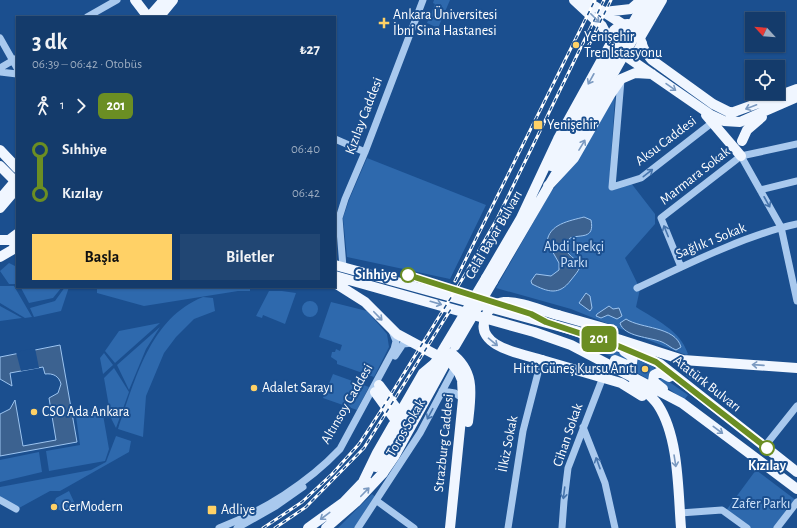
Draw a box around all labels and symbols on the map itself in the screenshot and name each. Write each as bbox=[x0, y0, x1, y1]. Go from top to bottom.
place label: Ankara Üniversitesi İbni Sina Hastanesi bbox=[393, 5, 497, 38]
north arrow bbox=[745, 12, 785, 52]
one-way arrow bbox=[590, 13, 600, 23]
marker: Ankara Üniversitesi İbni Sina Hastanesi bbox=[378, 17, 390, 29]
place label: Yenişehir Tren İstasyonu bbox=[584, 30, 662, 60]
marker: Yenişehir Tren İstasyonu bbox=[571, 40, 581, 50]
one-way arrow bbox=[586, 73, 594, 85]
street label: Kızılay Caddesi bbox=[343, 75, 385, 157]
one-way arrow bbox=[665, 83, 676, 91]
one-way arrow bbox=[746, 104, 758, 111]
street label: Aksu Caddesi bbox=[633, 114, 699, 168]
place label: Yenişehir bbox=[547, 118, 598, 132]
marker: Yenişehir bbox=[532, 119, 544, 131]
one-way arrow bbox=[578, 139, 586, 151]
street label: Marmara Sokak bbox=[657, 144, 733, 208]
one-way arrow bbox=[642, 169, 653, 177]
street label: Celal Bayar Bulvarı bbox=[463, 188, 525, 282]
one-way arrow bbox=[763, 196, 771, 208]
street label: Sağlık 1 Sokak bbox=[674, 220, 749, 261]
one-way arrow bbox=[662, 226, 669, 238]
park label: Abdi İpekçi Parkı bbox=[544, 237, 604, 270]
marker: Sıhhiye bbox=[400, 267, 416, 283]
place label: Sıhhiye bbox=[355, 268, 397, 282]
one-way arrow bbox=[429, 300, 442, 307]
one-way arrow bbox=[374, 311, 383, 321]
line badge: 201 bbox=[576, 326, 622, 352]
one-way arrow bbox=[487, 337, 498, 346]
street label: Atatürk Bulvarı bbox=[671, 353, 743, 415]
street label: Altınsoy Caddesi bbox=[318, 362, 376, 446]
place label: Hitit Güneş Kursu Anıtı bbox=[513, 362, 637, 376]
one-way arrow bbox=[752, 362, 765, 369]
marker: Hitit Güneş Kursu Anıtı bbox=[640, 364, 650, 374]
place label: Adalet Sarayı bbox=[262, 381, 333, 395]
marker: Adalet Sarayı bbox=[249, 383, 259, 393]
street label: Strazburg Caddesi bbox=[432, 393, 456, 493]
street label: Toros Sokak bbox=[384, 396, 428, 459]
street label: Cihan Sokak bbox=[551, 401, 586, 468]
place label: CSO Ada Ankara bbox=[42, 405, 130, 419]
marker: CSO Ada Ankara bbox=[29, 407, 39, 417]
one-way arrow bbox=[426, 408, 434, 420]
street label: İlkiz Sokak bbox=[493, 413, 520, 473]
one-way arrow bbox=[712, 425, 723, 434]
marker: Kızılay bbox=[759, 440, 775, 456]
one-way arrow bbox=[671, 454, 679, 467]
one-way arrow bbox=[594, 458, 602, 470]
place label: Kızılay bbox=[748, 459, 787, 473]
one-way arrow bbox=[561, 487, 568, 500]
one-way arrow bbox=[360, 488, 369, 498]
park label: Zafer Parkı bbox=[732, 497, 790, 511]
place label: CerModern bbox=[62, 500, 123, 514]
marker: CerModern bbox=[49, 502, 59, 512]
place label: Adliye bbox=[221, 503, 255, 517]
marker: Adliye bbox=[206, 504, 218, 516]
one-way arrow bbox=[320, 512, 331, 521]

